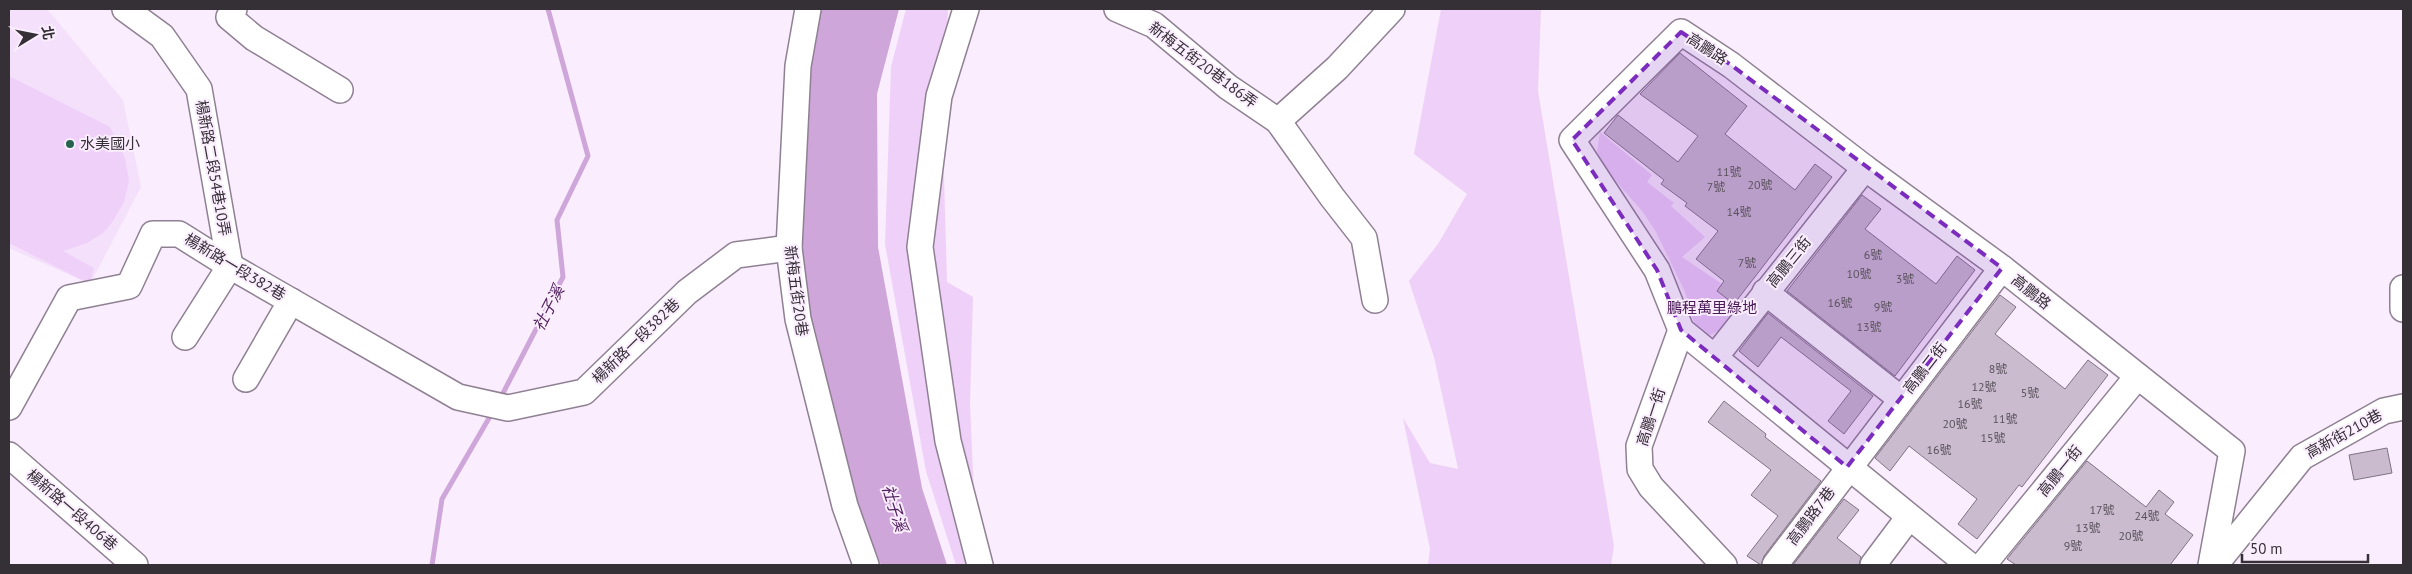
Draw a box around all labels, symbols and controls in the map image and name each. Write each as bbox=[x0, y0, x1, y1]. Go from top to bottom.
north arrow bbox=[10, 10, 60, 60]
street label: 新梅五街20巷186弄 bbox=[1145, 18, 1261, 112]
text: 北 bbox=[38, 24, 58, 41]
street label: 高鵬路 bbox=[1683, 28, 1731, 69]
street label: 楊新路二段54巷10弄 bbox=[192, 98, 235, 237]
place label: 水美國小 bbox=[80, 134, 140, 153]
marker: 水美國小 bbox=[64, 138, 76, 150]
house number: 11號 bbox=[1716, 164, 1742, 179]
house number: 20號 bbox=[1747, 177, 1773, 192]
house number: 7號 bbox=[1707, 179, 1725, 194]
house number: 14號 bbox=[1726, 204, 1752, 219]
street label: 楊新路一段382巷 bbox=[181, 229, 289, 304]
street label: 高鵬三街 bbox=[1762, 232, 1815, 291]
street label: 新梅五街20巷 bbox=[781, 244, 812, 337]
house number: 6號 bbox=[1864, 247, 1882, 262]
house number: 7號 bbox=[1738, 255, 1756, 270]
house number: 10號 bbox=[1846, 266, 1872, 281]
street label: 高鵬路 bbox=[2008, 270, 2055, 313]
house number: 3號 bbox=[1896, 271, 1914, 286]
water label: 社子溪 bbox=[528, 280, 569, 334]
street label: 楊新路一段382巷 bbox=[588, 294, 683, 387]
house number: 16號 bbox=[1827, 295, 1853, 310]
park label: 鵬程萬里綠地 bbox=[1667, 298, 1757, 317]
house number: 9號 bbox=[1874, 299, 1892, 314]
house number: 13號 bbox=[1856, 319, 1882, 334]
street label: 高鵬二街 bbox=[1899, 338, 1951, 397]
house number: 8號 bbox=[1989, 361, 2007, 376]
house number: 12號 bbox=[1971, 379, 1997, 394]
street label: 高鵬一街 bbox=[1632, 385, 1669, 448]
house number: 5號 bbox=[2021, 385, 2039, 400]
house number: 16號 bbox=[1957, 396, 1983, 411]
street label: 高新街210巷 bbox=[2302, 405, 2385, 462]
house number: 11號 bbox=[1992, 411, 2018, 426]
house number: 20號 bbox=[1942, 416, 1968, 431]
house number: 15號 bbox=[1980, 430, 2006, 445]
street label: 高鵬一街 bbox=[2033, 441, 2086, 500]
house number: 16號 bbox=[1926, 442, 1952, 457]
street label: 楊新路一段406巷 bbox=[23, 465, 122, 554]
water label: 社子溪 bbox=[878, 482, 913, 536]
street label: 高鵬路7巷 bbox=[1782, 483, 1839, 549]
house number: 17號 bbox=[2089, 502, 2115, 517]
house number: 24號 bbox=[2134, 508, 2160, 523]
house number: 13號 bbox=[2075, 520, 2101, 535]
house number: 20號 bbox=[2118, 528, 2144, 543]
scale bar bbox=[2242, 532, 2368, 564]
house number: 9號 bbox=[2064, 538, 2082, 553]
text: 50 m bbox=[2250, 539, 2283, 558]

